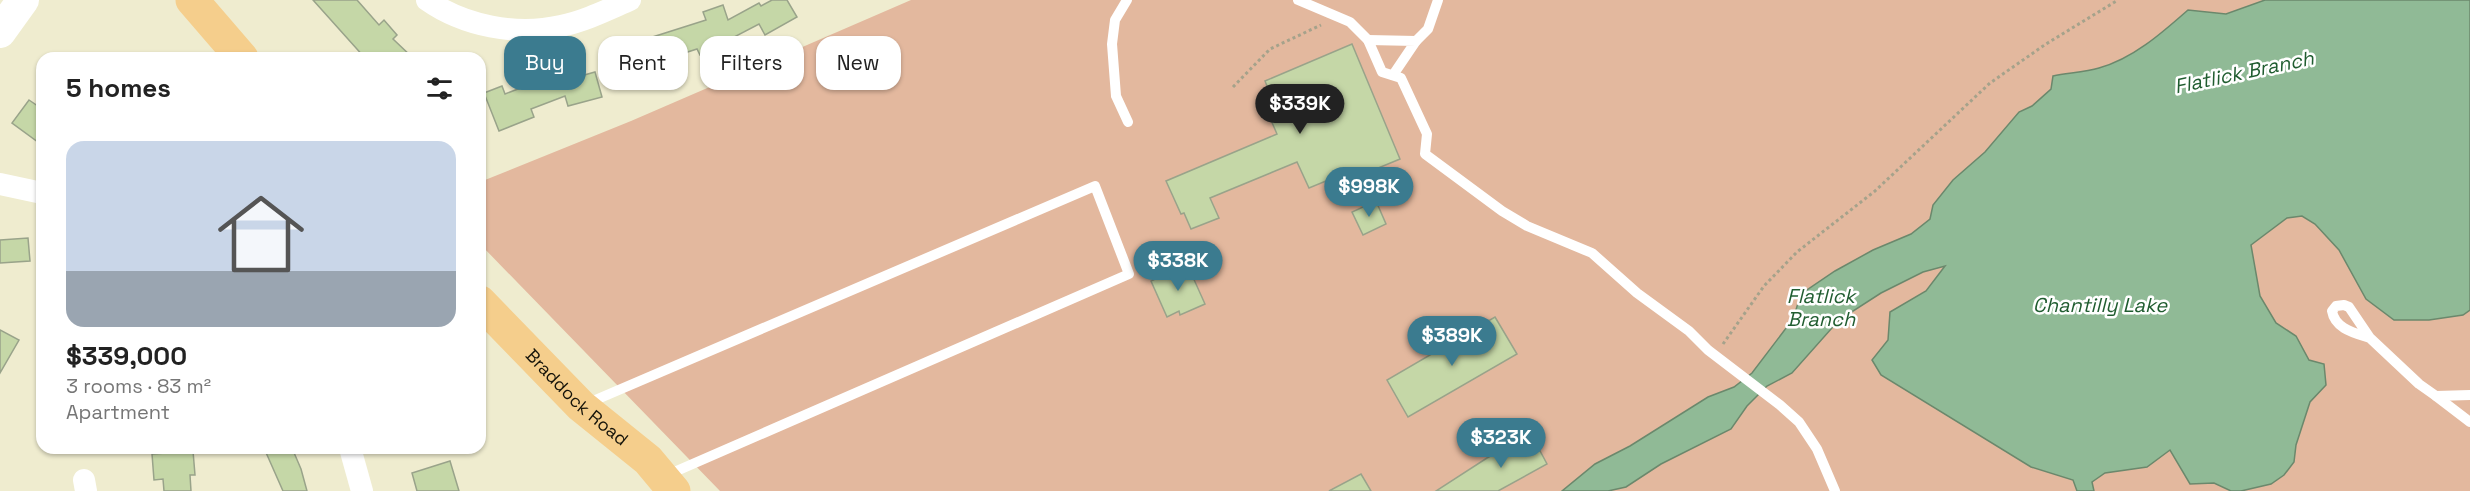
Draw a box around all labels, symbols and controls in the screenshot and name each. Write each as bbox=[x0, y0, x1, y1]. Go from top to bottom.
chip: Buy bbox=[504, 36, 586, 90]
chip: Rent bbox=[598, 36, 688, 90]
chip: Filters bbox=[700, 36, 804, 90]
chip: New bbox=[816, 36, 901, 90]
water label: Flatlick Branch bbox=[2172, 44, 2317, 99]
text: 5 homes bbox=[66, 71, 171, 105]
icon: filters bbox=[423, 72, 456, 105]
pin: $339K bbox=[1258, 84, 1342, 135]
text: $339K bbox=[1269, 90, 1331, 116]
pin: $998K bbox=[1327, 167, 1411, 218]
text: $998K bbox=[1338, 173, 1400, 199]
icon: home bbox=[207, 180, 315, 288]
pin: $338K bbox=[1136, 241, 1220, 292]
text: $338K bbox=[1148, 247, 1208, 273]
water label: Flatlick Branch bbox=[1787, 283, 1857, 332]
water label: Chantilly Lake bbox=[2033, 292, 2168, 318]
pin: $389K bbox=[1410, 316, 1494, 367]
text: $389K bbox=[1421, 322, 1483, 348]
text: $339,000 bbox=[66, 339, 187, 373]
street label: Braddock Road bbox=[521, 344, 633, 450]
text: 3 rooms · 83 m² bbox=[66, 373, 211, 399]
text: Apartment bbox=[66, 399, 170, 425]
pin: $323K bbox=[1459, 418, 1543, 469]
text: $323K bbox=[1471, 424, 1531, 450]

